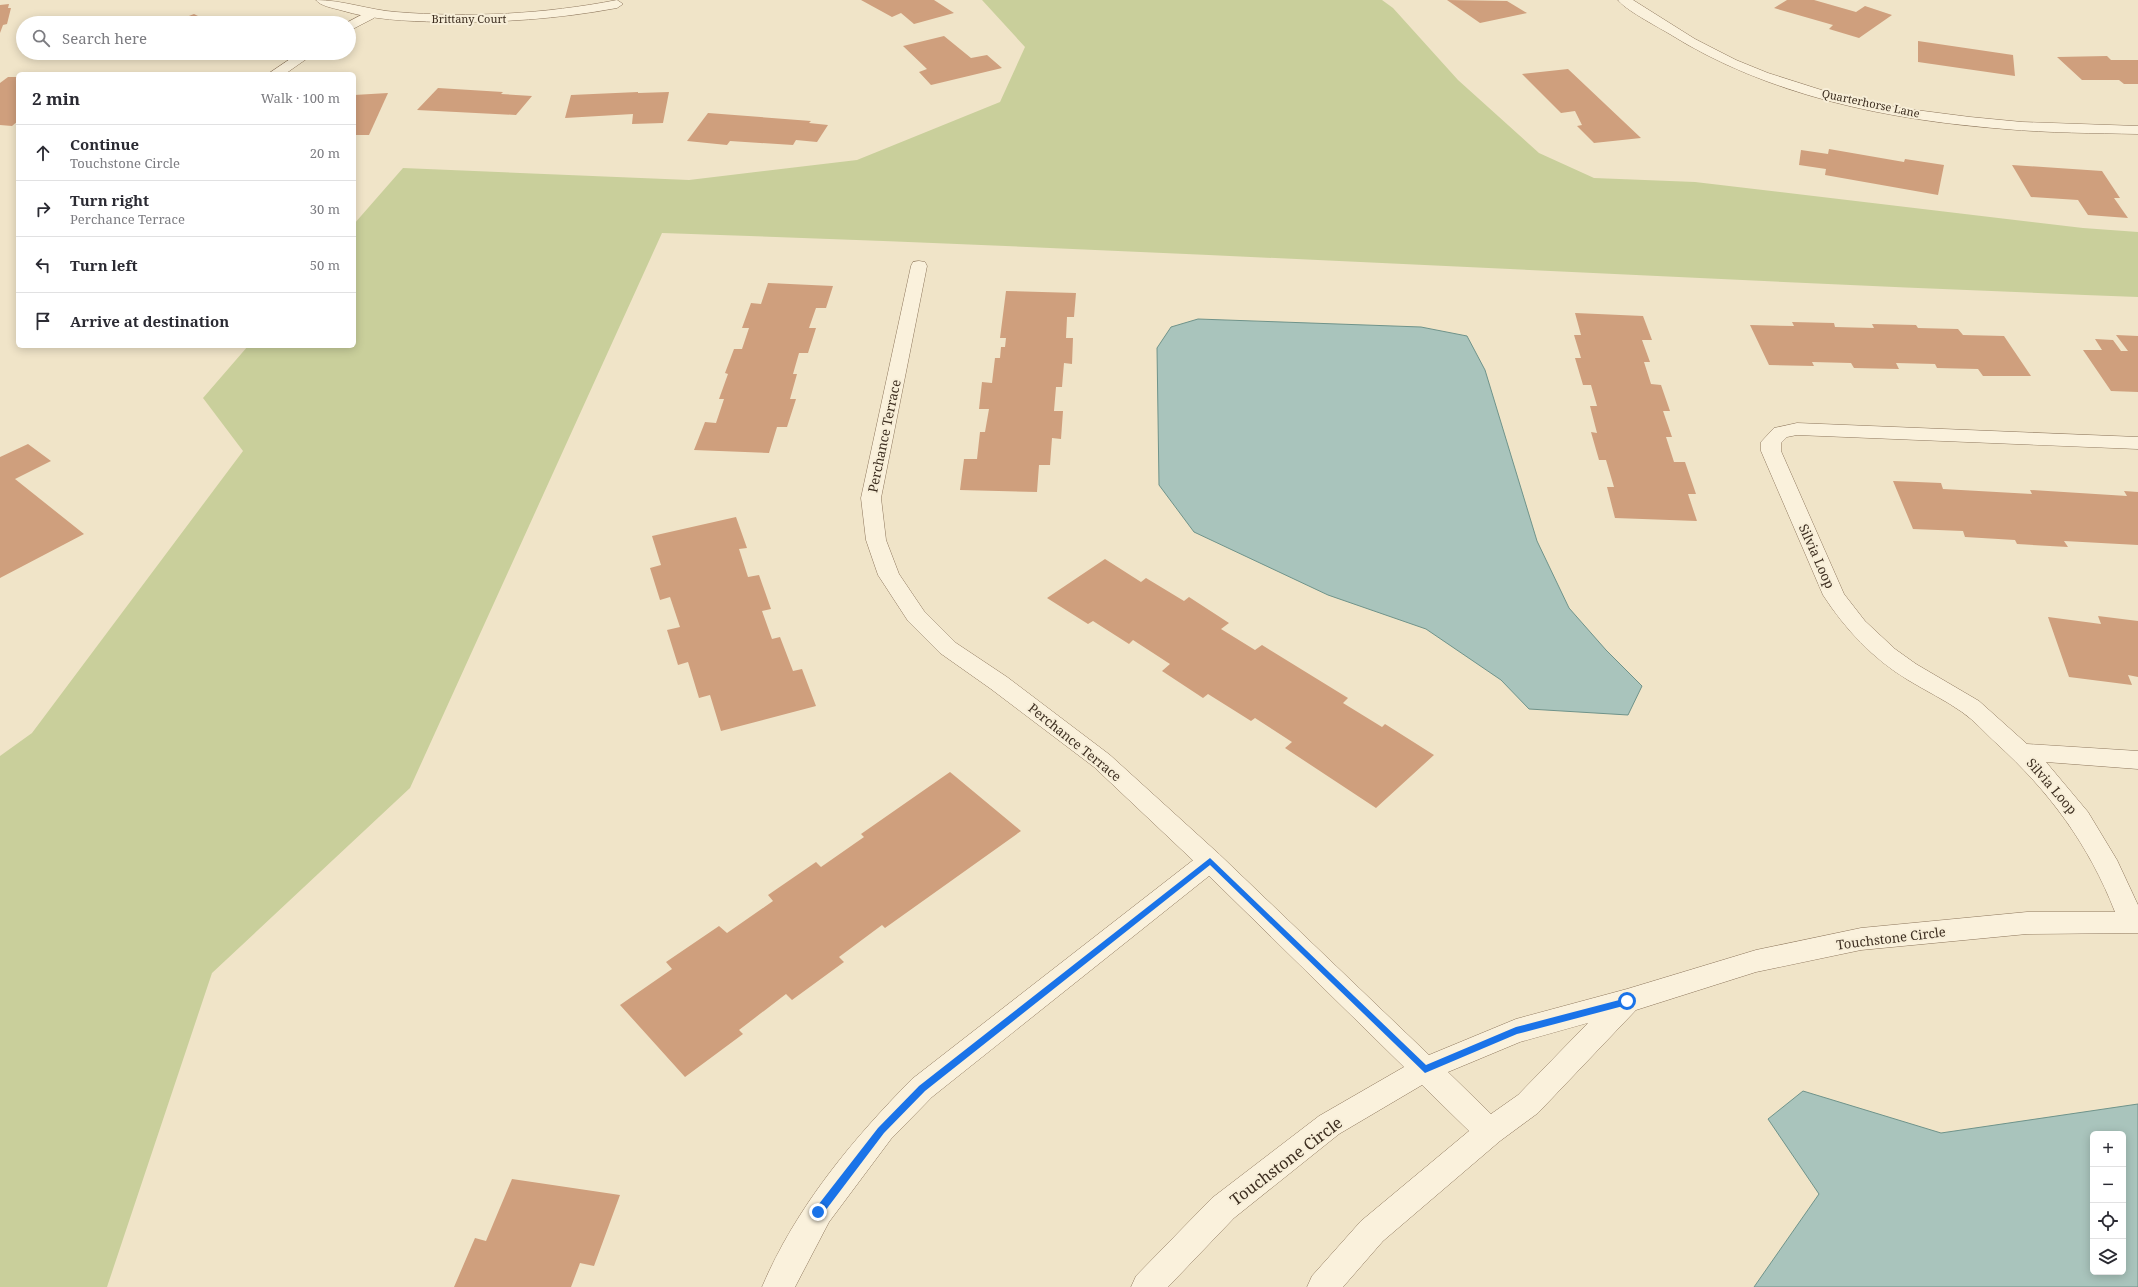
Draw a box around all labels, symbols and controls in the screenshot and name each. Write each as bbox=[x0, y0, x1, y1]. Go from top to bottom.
street label: Brittany Court bbox=[432, 11, 507, 26]
search box bbox=[16, 16, 356, 60]
icon: search bbox=[30, 27, 52, 49]
text: Search here bbox=[62, 28, 147, 48]
street label: Quarterhorse Lane bbox=[1821, 85, 1921, 121]
text: 2 min bbox=[32, 87, 80, 110]
text: Walk · 100 m bbox=[261, 89, 340, 107]
text: Continue bbox=[70, 134, 139, 154]
icon: ahead bbox=[32, 142, 54, 164]
text: 20 m bbox=[310, 144, 340, 162]
text: Touchstone Circle bbox=[70, 154, 180, 172]
text: Turn right bbox=[70, 190, 149, 210]
icon: right bbox=[32, 198, 54, 220]
text: 30 m bbox=[310, 200, 340, 218]
text: Perchance Terrace bbox=[70, 210, 185, 228]
icon: left bbox=[32, 254, 54, 276]
text: Turn left bbox=[70, 255, 138, 275]
text: 50 m bbox=[310, 256, 340, 274]
icon: arrive bbox=[32, 310, 54, 332]
text: Arrive at destination bbox=[70, 311, 229, 331]
street label: Perchance Terrace bbox=[863, 378, 905, 494]
street label: Silvia Loop bbox=[1795, 521, 1839, 591]
street label: Perchance Terrace bbox=[1025, 699, 1125, 785]
street label: Silvia Loop bbox=[2023, 754, 2081, 818]
street label: Touchstone Circle bbox=[1835, 922, 1947, 954]
route start bbox=[1618, 992, 1636, 1010]
street label: Touchstone Circle bbox=[1225, 1111, 1347, 1211]
map controls bbox=[2090, 1131, 2126, 1275]
button: + bbox=[2090, 1131, 2126, 1167]
button: − bbox=[2090, 1167, 2126, 1203]
route end bbox=[809, 1203, 827, 1221]
button: locate bbox=[2090, 1203, 2126, 1239]
button: layers bbox=[2090, 1239, 2126, 1275]

